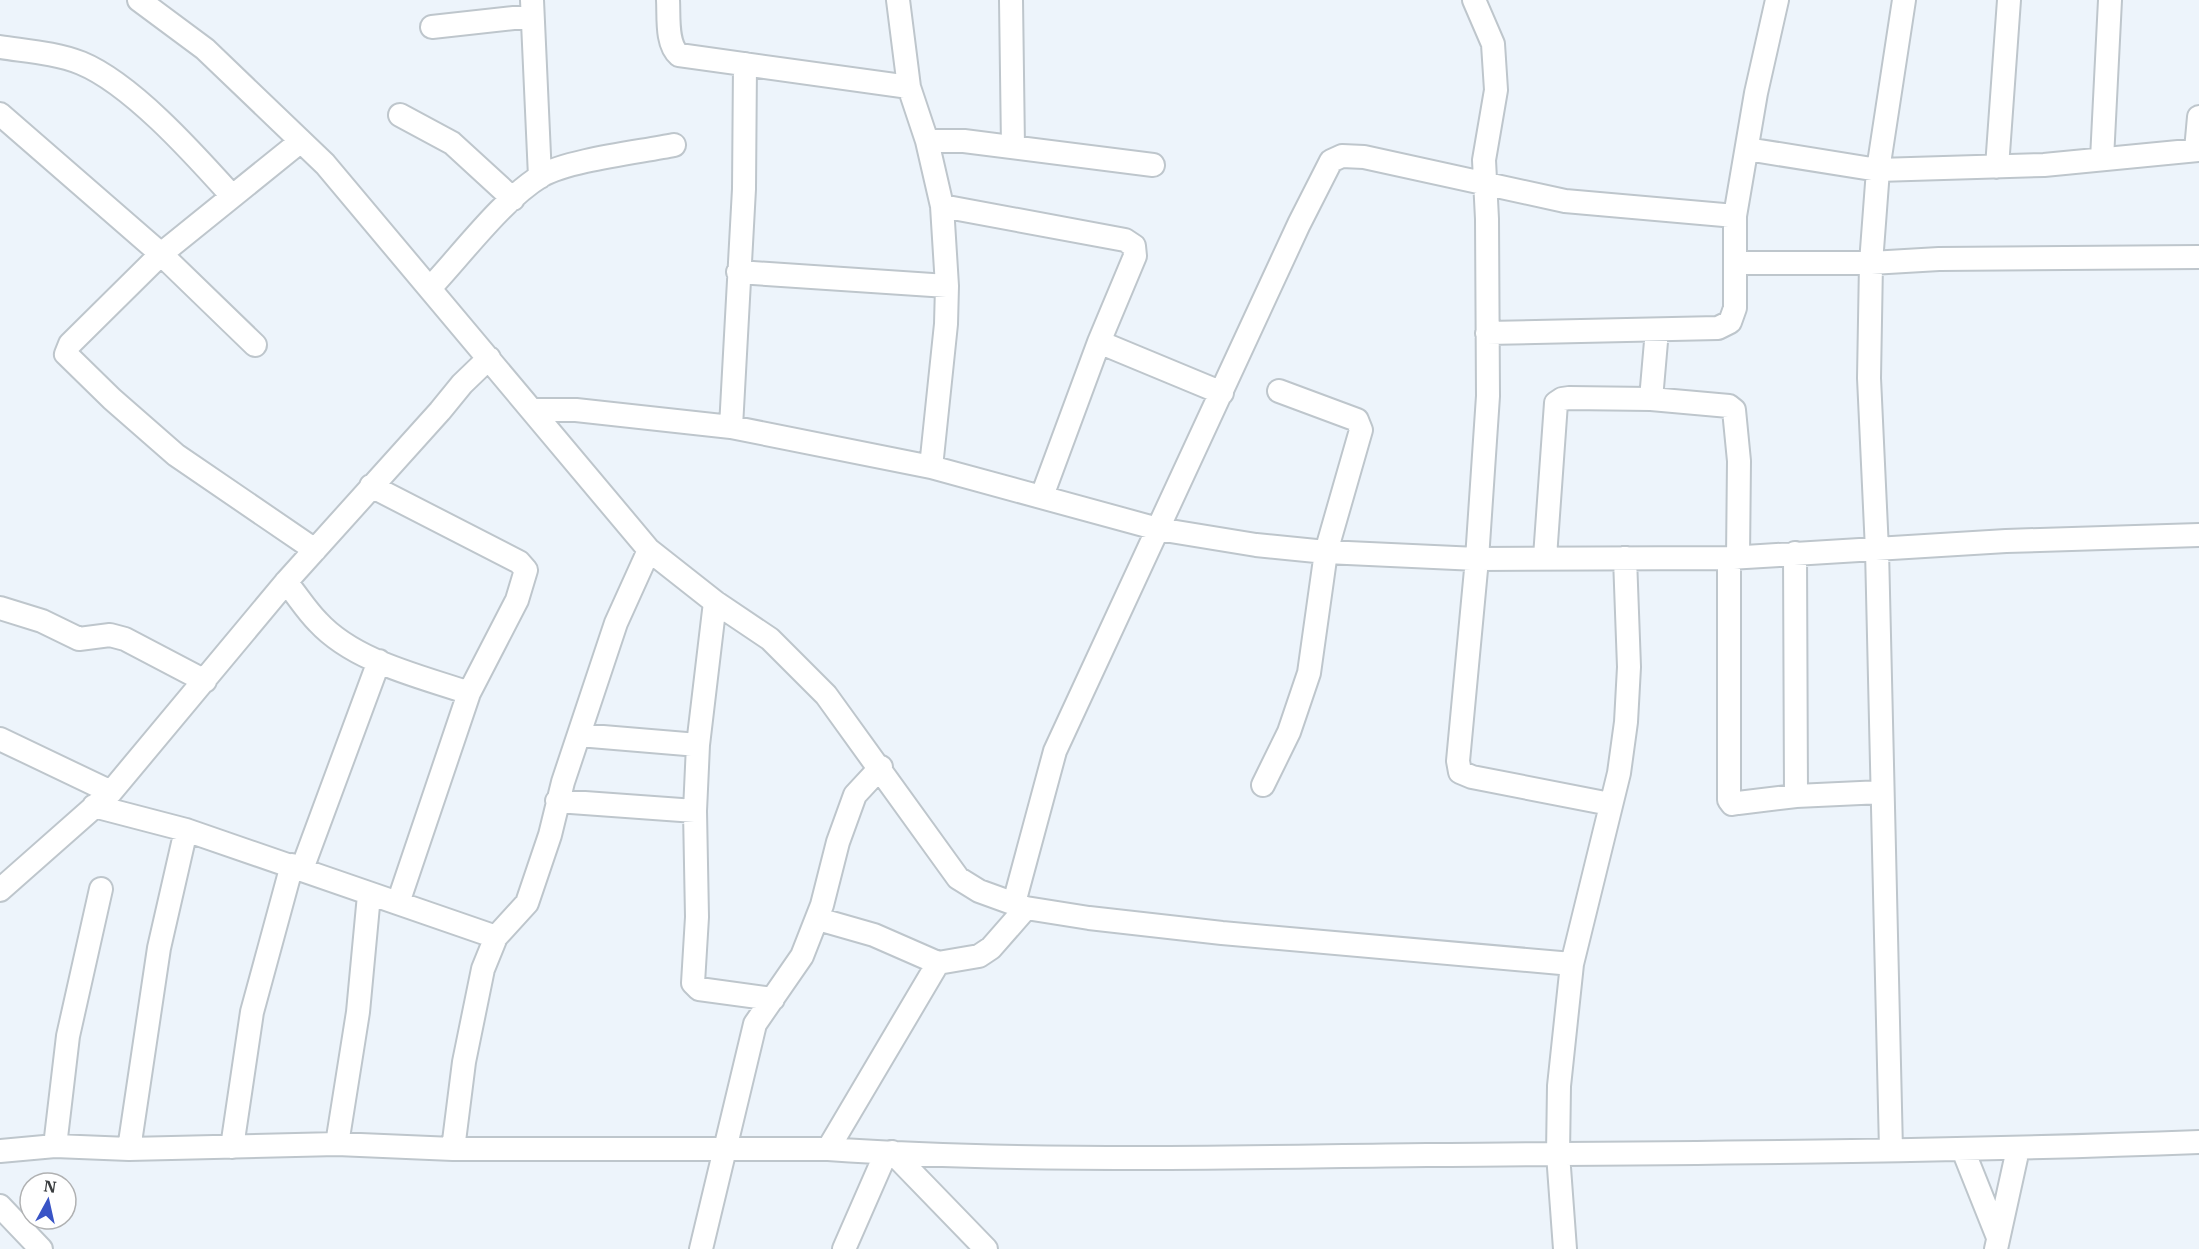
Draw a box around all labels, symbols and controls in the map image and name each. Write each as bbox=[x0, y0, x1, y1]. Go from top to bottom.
north arrow bbox=[18, 1171, 78, 1231]
text: N bbox=[42, 1175, 58, 1197]

